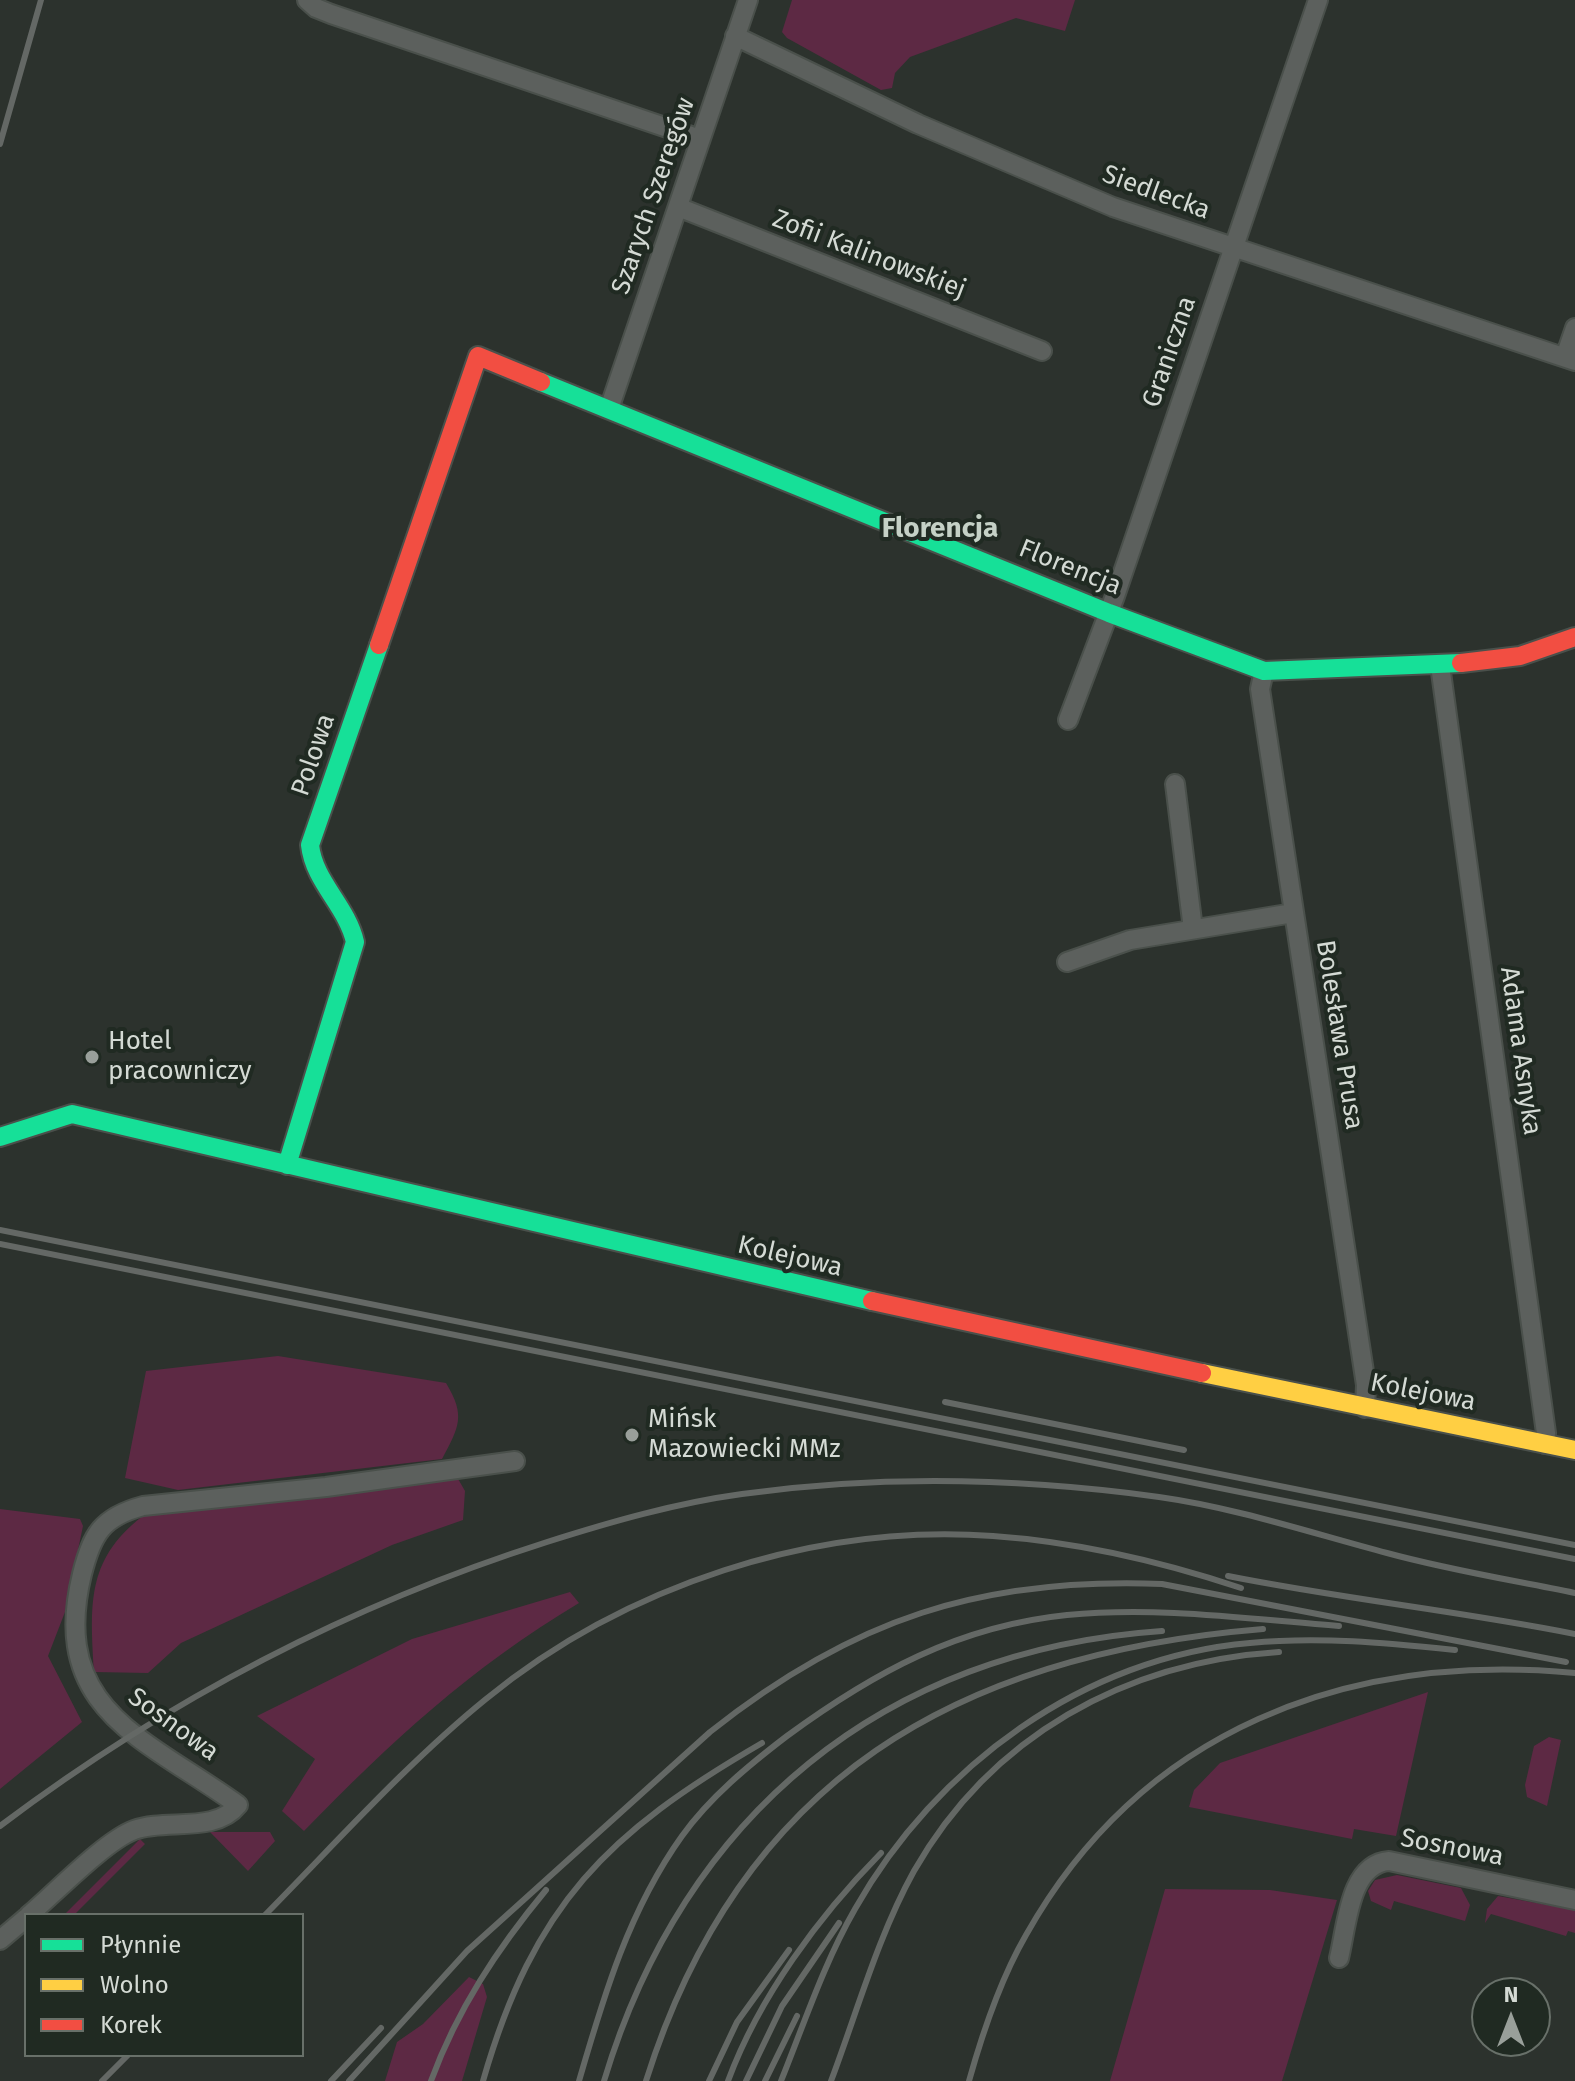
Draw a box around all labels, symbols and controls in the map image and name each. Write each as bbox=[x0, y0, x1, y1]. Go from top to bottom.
street label: Szarych Szeregów bbox=[606, 94, 702, 298]
street label: Siedlecka bbox=[1098, 159, 1214, 227]
street label: Zofii Kalinowskiej bbox=[768, 204, 970, 306]
street label: Graniczna bbox=[1136, 292, 1204, 412]
district label: Florencja bbox=[882, 512, 998, 546]
street label: Florencja bbox=[1014, 533, 1126, 603]
street label: Polowa bbox=[285, 710, 343, 800]
street label: Bolesława Prusa bbox=[1309, 938, 1369, 1132]
street label: Adama Asnyka bbox=[1493, 965, 1547, 1137]
place label: Hotel pracowniczy bbox=[108, 1026, 252, 1088]
marker: Hotel pracowniczy bbox=[83, 1048, 101, 1066]
street label: Kolejowa bbox=[734, 1230, 846, 1284]
street label: Kolejowa bbox=[1368, 1368, 1478, 1418]
place label: Mińsk Mazowiecki MMz bbox=[648, 1404, 841, 1466]
marker: Mińsk Mazowiecki MMz bbox=[623, 1426, 641, 1444]
street label: Sosnowa bbox=[122, 1682, 224, 1768]
street label: Sosnowa bbox=[1398, 1823, 1506, 1873]
legend bbox=[24, 1913, 304, 2057]
text: Płynnie bbox=[100, 1931, 181, 1959]
text: Wolno bbox=[100, 1971, 169, 1999]
north arrow bbox=[1471, 1977, 1551, 2057]
text: N bbox=[1504, 1981, 1518, 2008]
text: Korek bbox=[100, 2011, 162, 2039]

